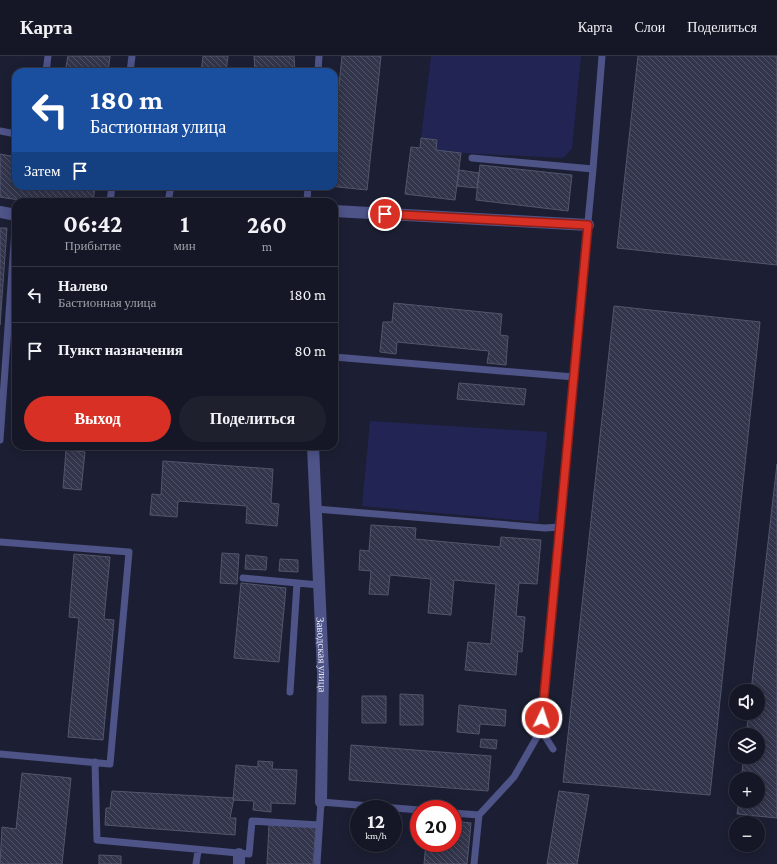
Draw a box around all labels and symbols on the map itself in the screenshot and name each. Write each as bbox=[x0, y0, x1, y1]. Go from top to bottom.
pin bbox=[368, 197, 402, 231]
street label: Заводская улица bbox=[315, 617, 329, 693]
position arrow bbox=[521, 697, 563, 739]
speed limit sign: 20 bbox=[410, 800, 462, 852]

